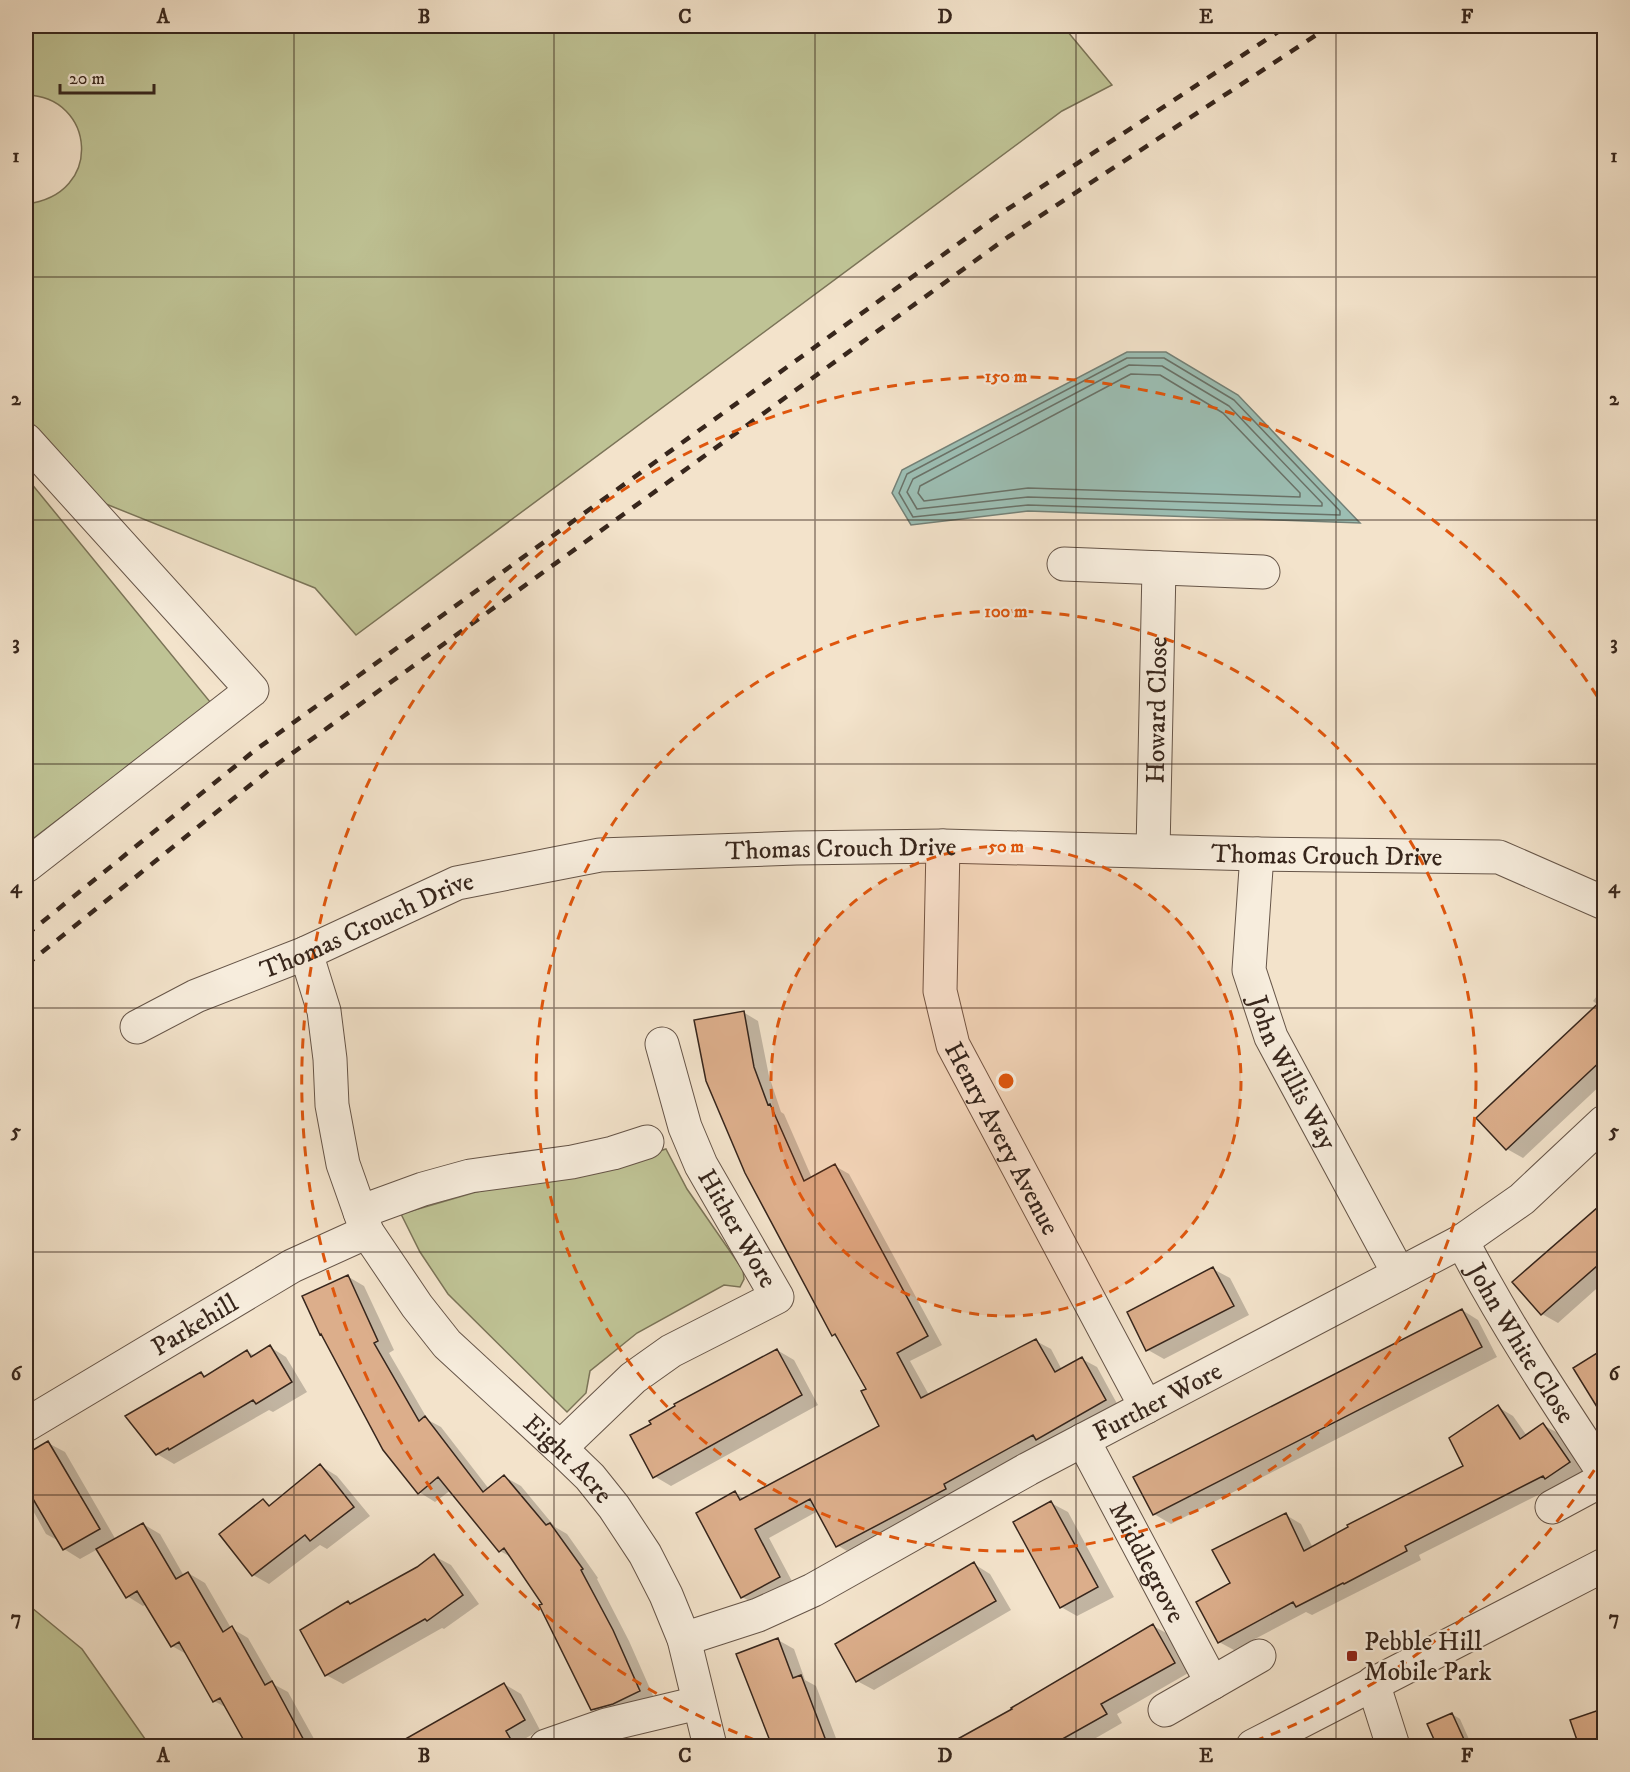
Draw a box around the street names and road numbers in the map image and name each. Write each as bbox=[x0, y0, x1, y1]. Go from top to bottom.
street label: Howard Close bbox=[1139, 636, 1176, 784]
street label: Thomas Crouch Drive bbox=[725, 831, 957, 869]
street label: Thomas Crouch Drive bbox=[1211, 838, 1443, 874]
street label: Thomas Crouch Drive bbox=[256, 865, 477, 987]
street label: John Willis Way bbox=[1240, 990, 1344, 1156]
street label: Henry Avery Avenue bbox=[936, 1036, 1066, 1241]
street label: Hither Wore bbox=[689, 1163, 784, 1294]
street label: John White Close bbox=[1458, 1256, 1582, 1430]
street label: Parkehill bbox=[146, 1287, 244, 1364]
street label: Further Wore bbox=[1088, 1355, 1228, 1450]
street label: Eight Acre bbox=[516, 1408, 619, 1510]
street label: Middlegrove bbox=[1101, 1497, 1192, 1629]

